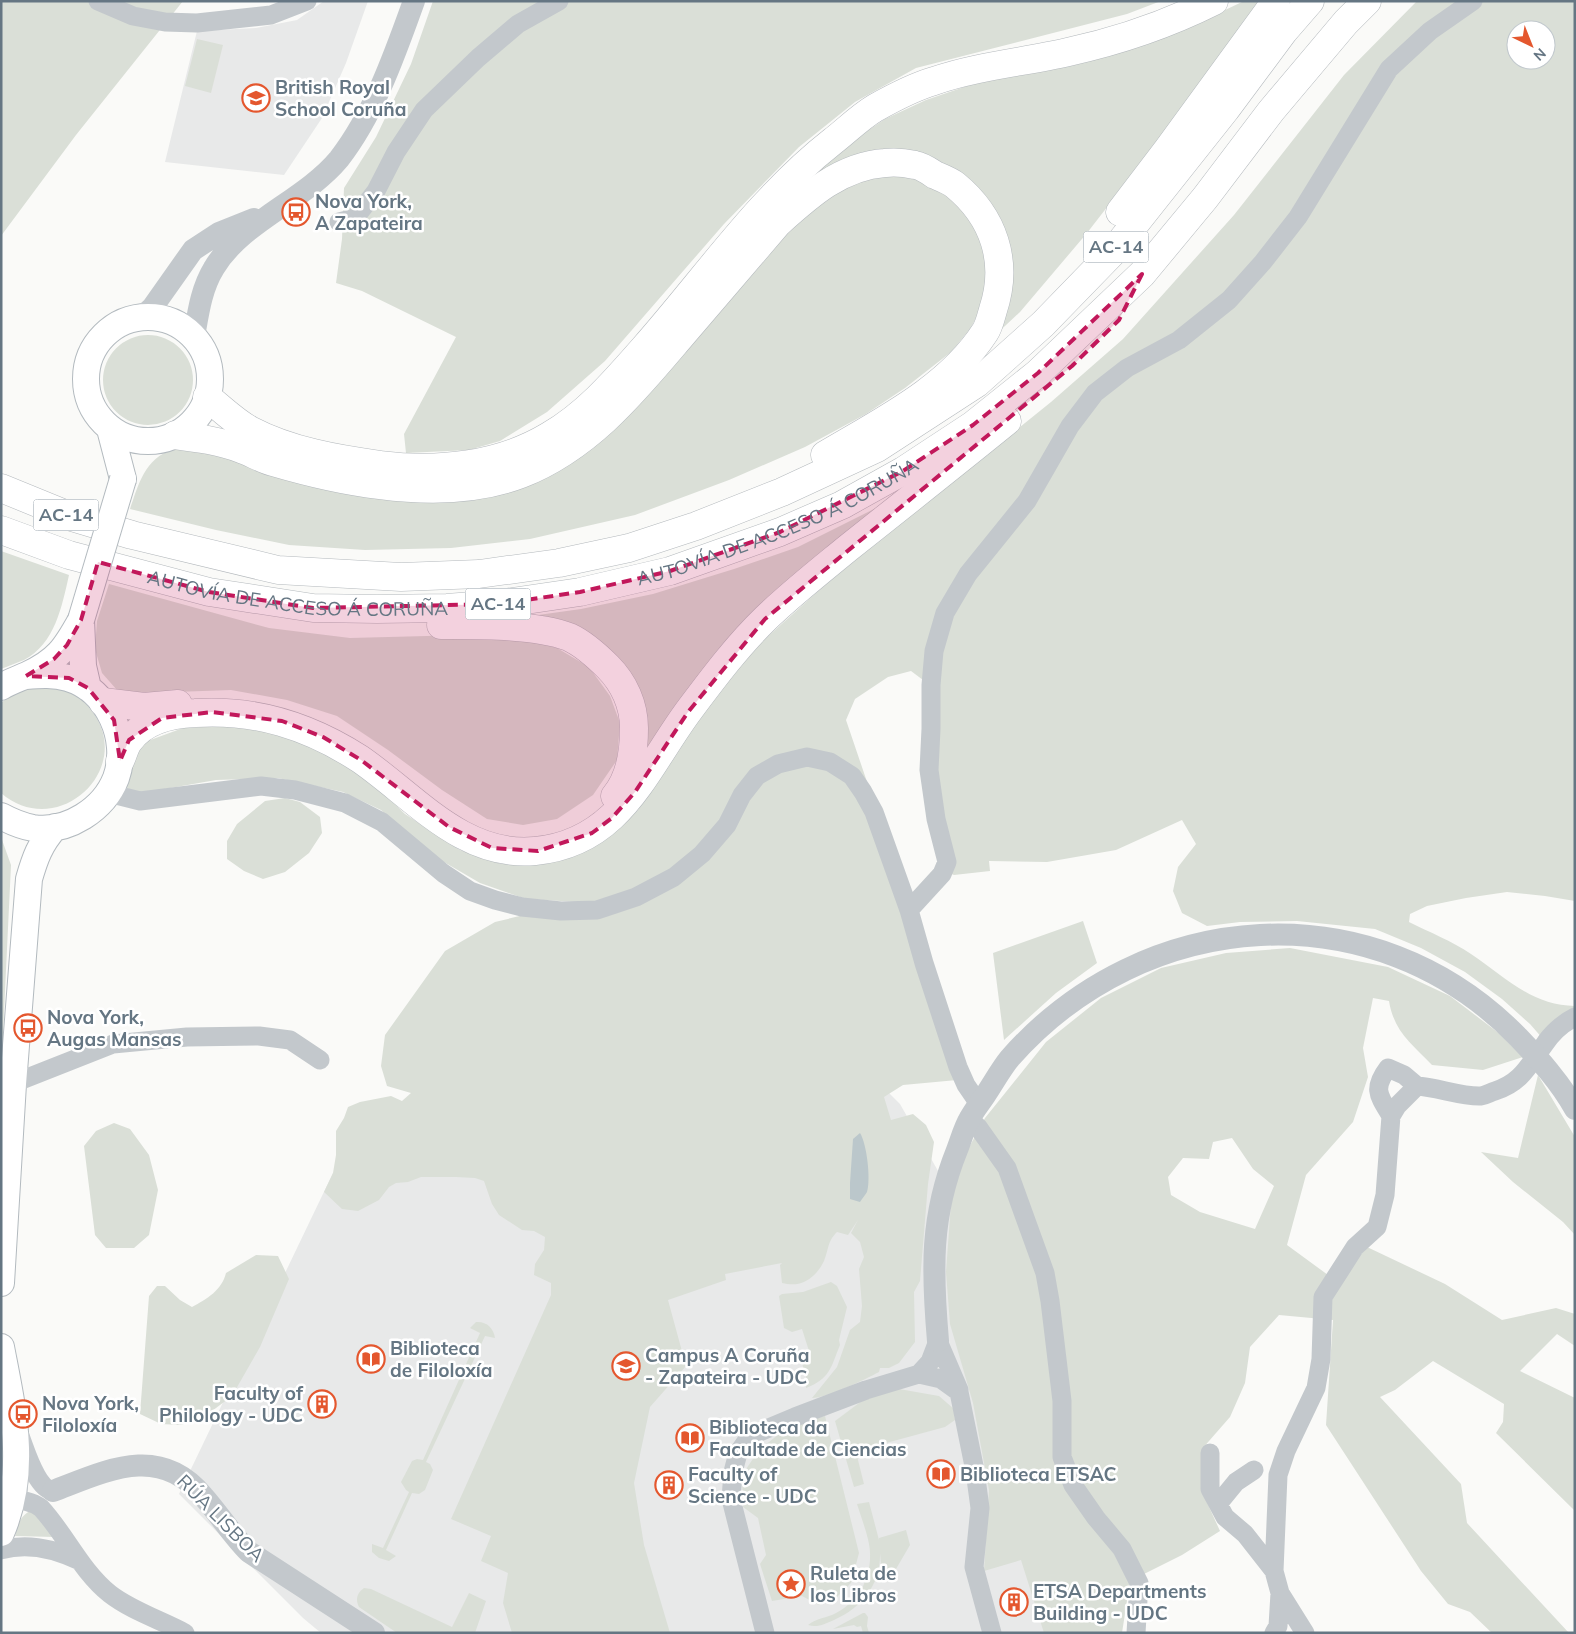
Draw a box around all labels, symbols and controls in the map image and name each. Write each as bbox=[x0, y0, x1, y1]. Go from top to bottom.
north arrow bbox=[1506, 20, 1556, 70]
text: N bbox=[1530, 44, 1550, 65]
place label: British Royal School Coruña bbox=[275, 75, 407, 121]
school or university icon: British Royal School Coruña bbox=[241, 83, 271, 113]
place label: Nova York, A Zapateira bbox=[315, 189, 423, 235]
bus stop icon: Nova York, A Zapateira bbox=[281, 197, 311, 227]
road number: AC-14 bbox=[1084, 232, 1148, 262]
street label: AUTOVÍA DE ACCESO Á CORUÑA bbox=[634, 452, 923, 590]
road number: AC-14 bbox=[34, 500, 98, 530]
street label: AUTOVÍA DE ACCESO Á CORUÑA bbox=[145, 564, 448, 621]
road number: AC-14 bbox=[466, 588, 530, 620]
place label: Nova York, Augas Mansas bbox=[47, 1005, 181, 1051]
bus stop icon: Nova York, Augas Mansas bbox=[13, 1013, 43, 1043]
place label: Biblioteca de Filoloxía bbox=[390, 1336, 493, 1382]
place label: Campus A Coruña - Zapateira - UDC bbox=[645, 1343, 809, 1389]
library icon: Biblioteca de Filoloxía bbox=[356, 1344, 386, 1374]
school or university icon: Campus A Coruña - Zapateira - UDC bbox=[611, 1351, 641, 1381]
place label: Faculty of Philology - UDC bbox=[159, 1381, 304, 1427]
building icon: Faculty of Philology - UDC bbox=[307, 1389, 337, 1419]
place label: Nova York, Filoloxía bbox=[42, 1391, 139, 1437]
bus stop icon: Nova York, Filoloxía bbox=[8, 1399, 38, 1429]
place label: Biblioteca da Facultade de Ciencias bbox=[709, 1415, 907, 1461]
library icon: Biblioteca da Facultade de Ciencias bbox=[675, 1423, 705, 1453]
library icon: Biblioteca ETSAC bbox=[926, 1459, 956, 1489]
place label: Faculty of Science - UDC bbox=[688, 1462, 817, 1508]
place label: Biblioteca ETSAC bbox=[960, 1462, 1117, 1486]
street label: RÚA LISBOA bbox=[172, 1469, 270, 1567]
building icon: Faculty of Science - UDC bbox=[654, 1470, 684, 1500]
place label: Ruleta de los Libros bbox=[810, 1561, 896, 1607]
place icon: Ruleta de los Libros bbox=[776, 1569, 806, 1599]
place label: ETSA Departments Building - UDC bbox=[1033, 1579, 1206, 1625]
building icon: ETSA Departments Building - UDC bbox=[999, 1587, 1029, 1617]

